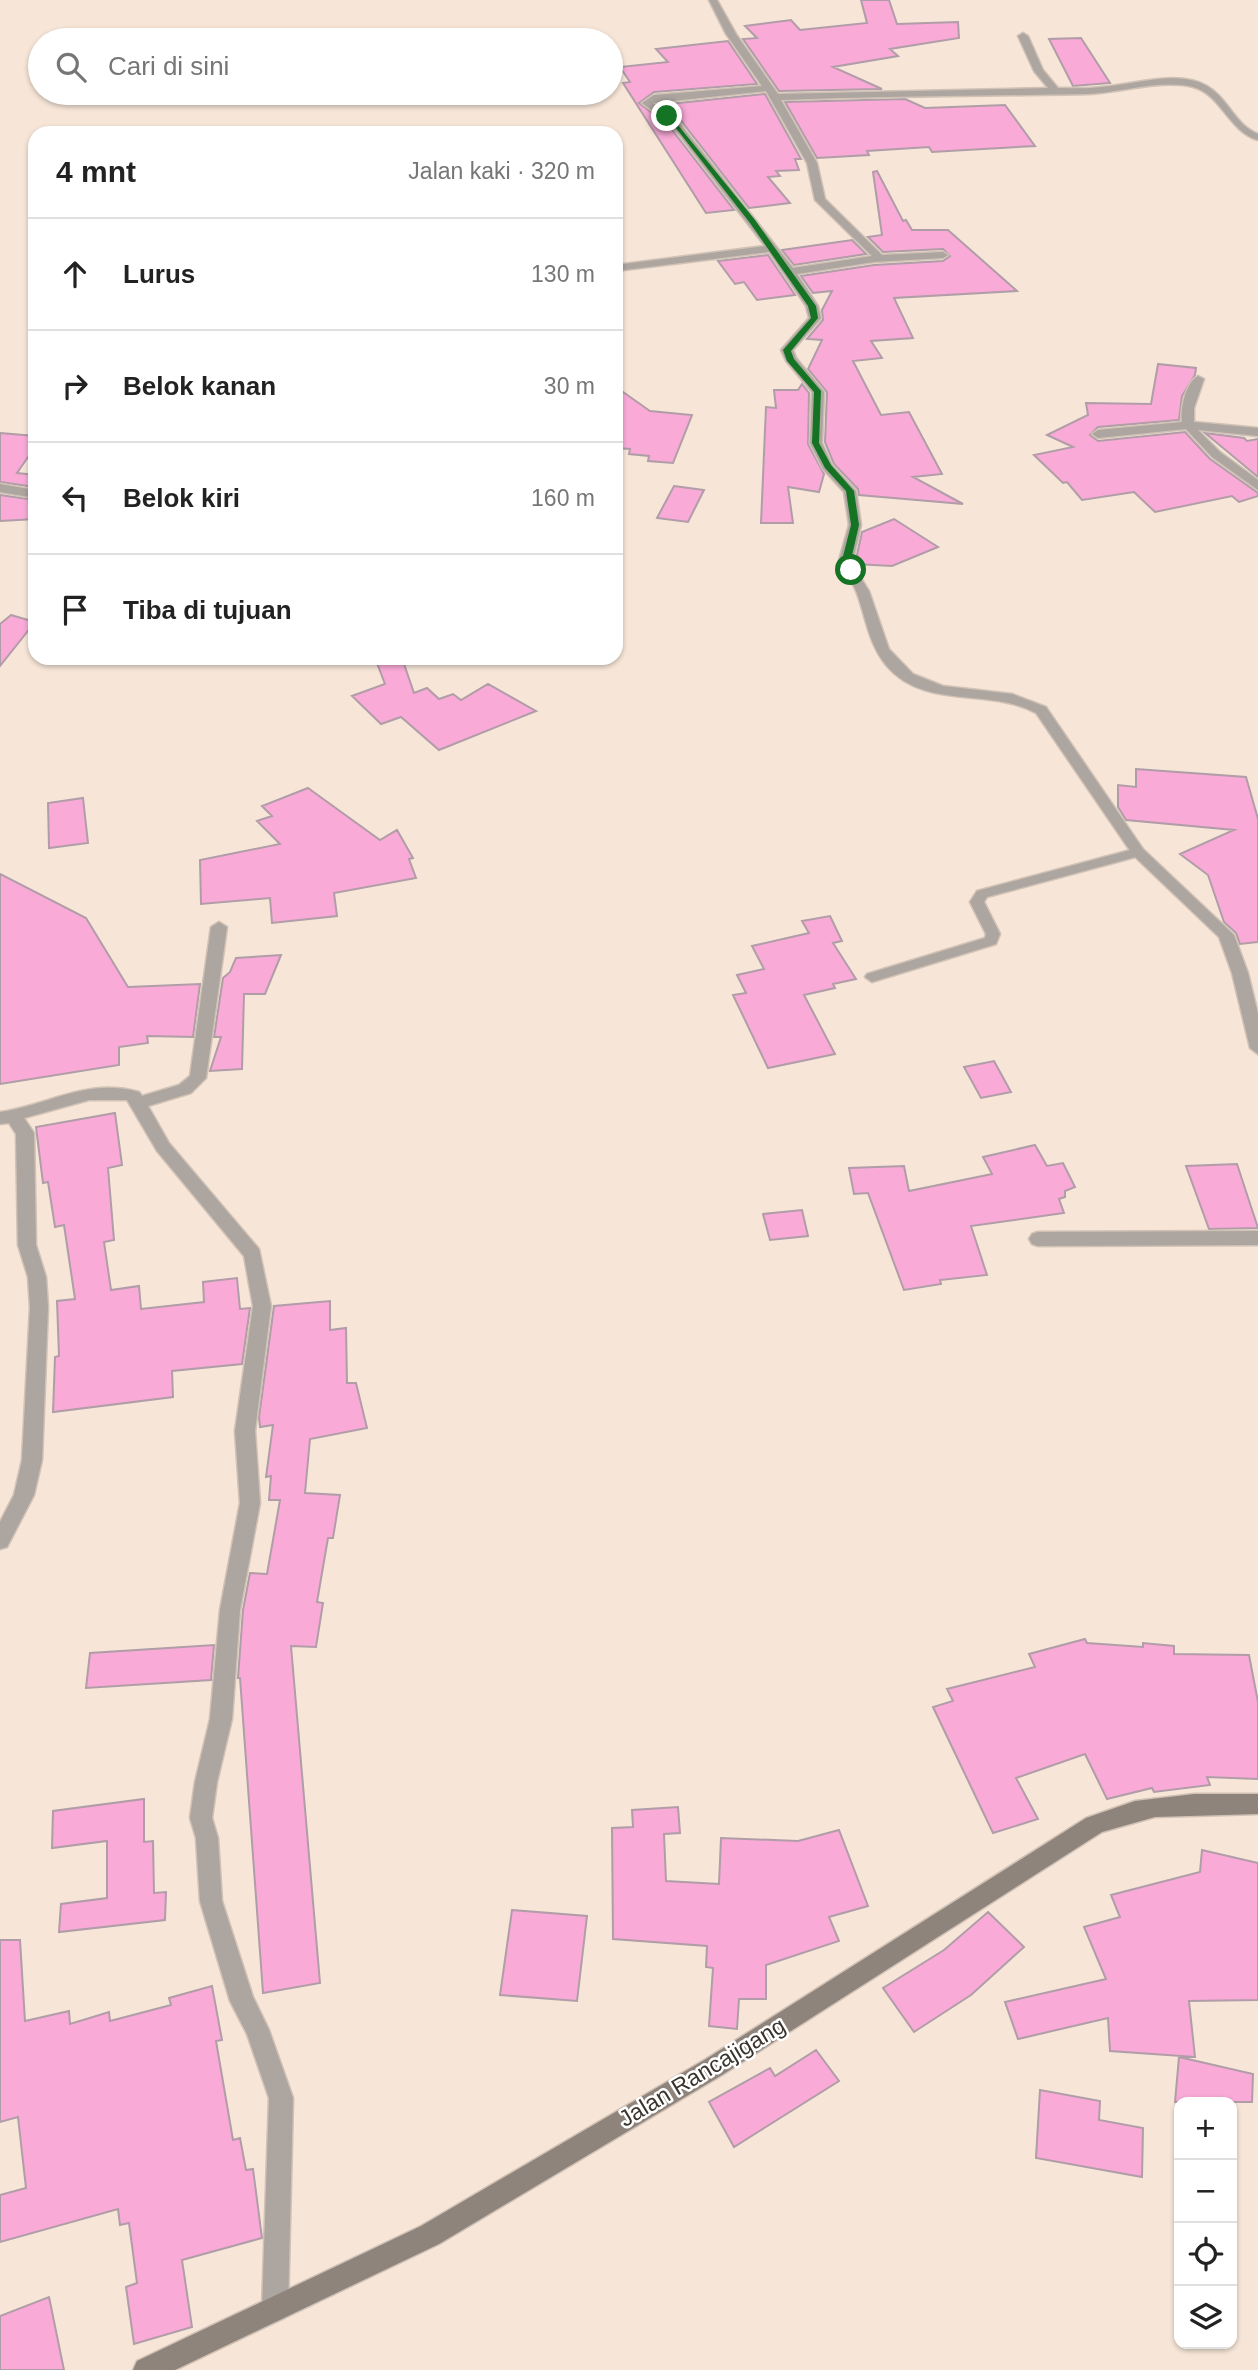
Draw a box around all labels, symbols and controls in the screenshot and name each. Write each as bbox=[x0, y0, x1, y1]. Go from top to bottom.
search box bbox=[28, 28, 623, 105]
icon: search bbox=[52, 48, 90, 86]
text: Cari di sini bbox=[108, 51, 229, 81]
route end bbox=[651, 100, 682, 131]
text: 4 mnt bbox=[56, 155, 136, 188]
text: Jalan kaki · 320 m bbox=[408, 158, 595, 184]
icon: ahead bbox=[56, 255, 94, 293]
text: Lurus bbox=[123, 259, 195, 289]
text: 130 m bbox=[531, 261, 595, 287]
icon: right bbox=[56, 367, 94, 405]
text: Belok kanan bbox=[123, 371, 276, 401]
text: 30 m bbox=[544, 373, 595, 399]
icon: left bbox=[56, 479, 94, 517]
text: Belok kiri bbox=[123, 483, 240, 513]
text: 160 m bbox=[531, 485, 595, 511]
route start bbox=[835, 554, 866, 585]
icon: arrive bbox=[56, 591, 94, 629]
text: Tiba di tujuan bbox=[123, 595, 292, 625]
street label: Jalan Rancajigang bbox=[614, 2012, 790, 2132]
map controls bbox=[1174, 2097, 1237, 2349]
button: + bbox=[1174, 2097, 1237, 2160]
button: − bbox=[1174, 2160, 1237, 2223]
button: locate bbox=[1174, 2223, 1237, 2286]
button: layers bbox=[1174, 2286, 1237, 2349]

